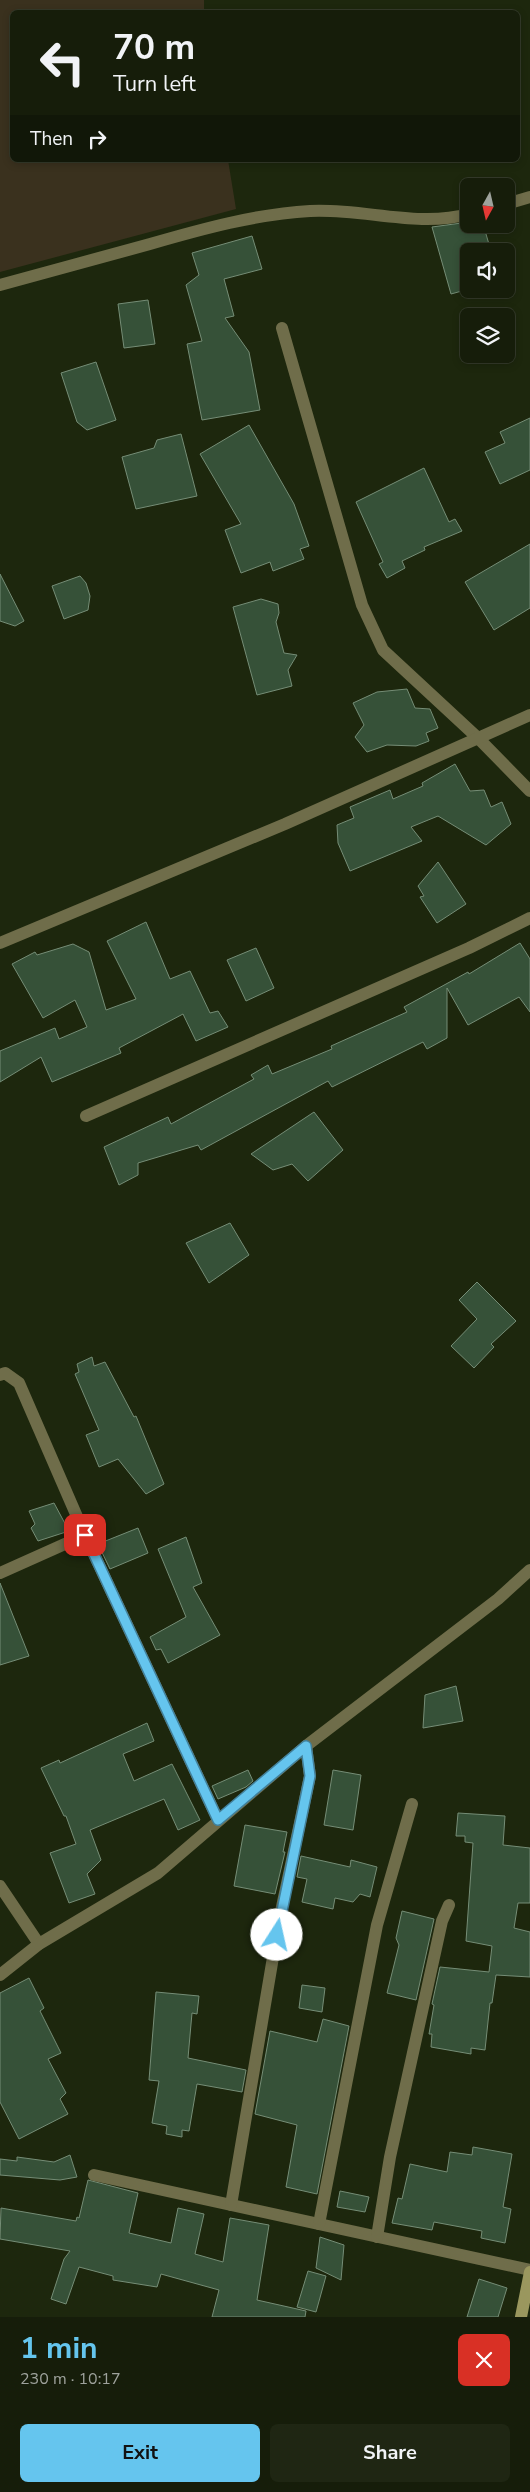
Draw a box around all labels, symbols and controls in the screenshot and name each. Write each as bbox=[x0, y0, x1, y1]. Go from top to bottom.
text: 70 m bbox=[113, 24, 195, 71]
icon: left bbox=[30, 30, 95, 95]
text: Turn left bbox=[113, 69, 196, 99]
icon: right bbox=[83, 125, 111, 153]
text: Then bbox=[30, 126, 73, 152]
north arrow bbox=[460, 178, 515, 232]
map controls bbox=[460, 178, 515, 363]
button: sound bbox=[460, 243, 515, 298]
button: layers bbox=[460, 308, 515, 363]
pin bbox=[64, 1514, 106, 1556]
icon: arrive bbox=[71, 1521, 99, 1549]
position arrow bbox=[250, 1908, 302, 1960]
text: 1 min bbox=[20, 2328, 98, 2369]
button: close bbox=[458, 2334, 510, 2386]
text: 230 m · 10:17 bbox=[20, 2368, 121, 2390]
button: Exit bbox=[20, 2424, 260, 2482]
button: Share bbox=[270, 2424, 510, 2482]

